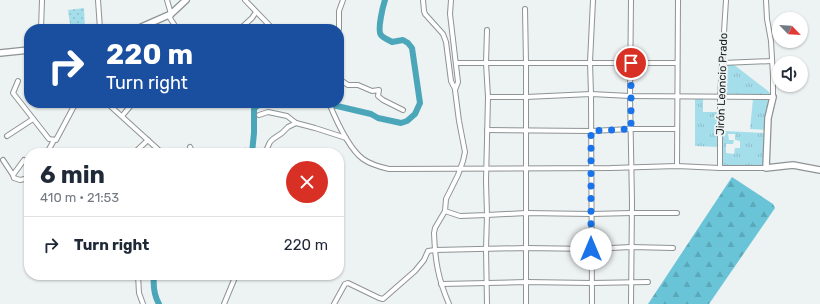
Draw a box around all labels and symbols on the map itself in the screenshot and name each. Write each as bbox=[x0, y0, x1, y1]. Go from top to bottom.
north arrow bbox=[772, 12, 808, 48]
street label: Jirón Leoncio Prado bbox=[714, 33, 730, 135]
pin bbox=[614, 46, 648, 80]
position arrow bbox=[570, 228, 612, 270]

